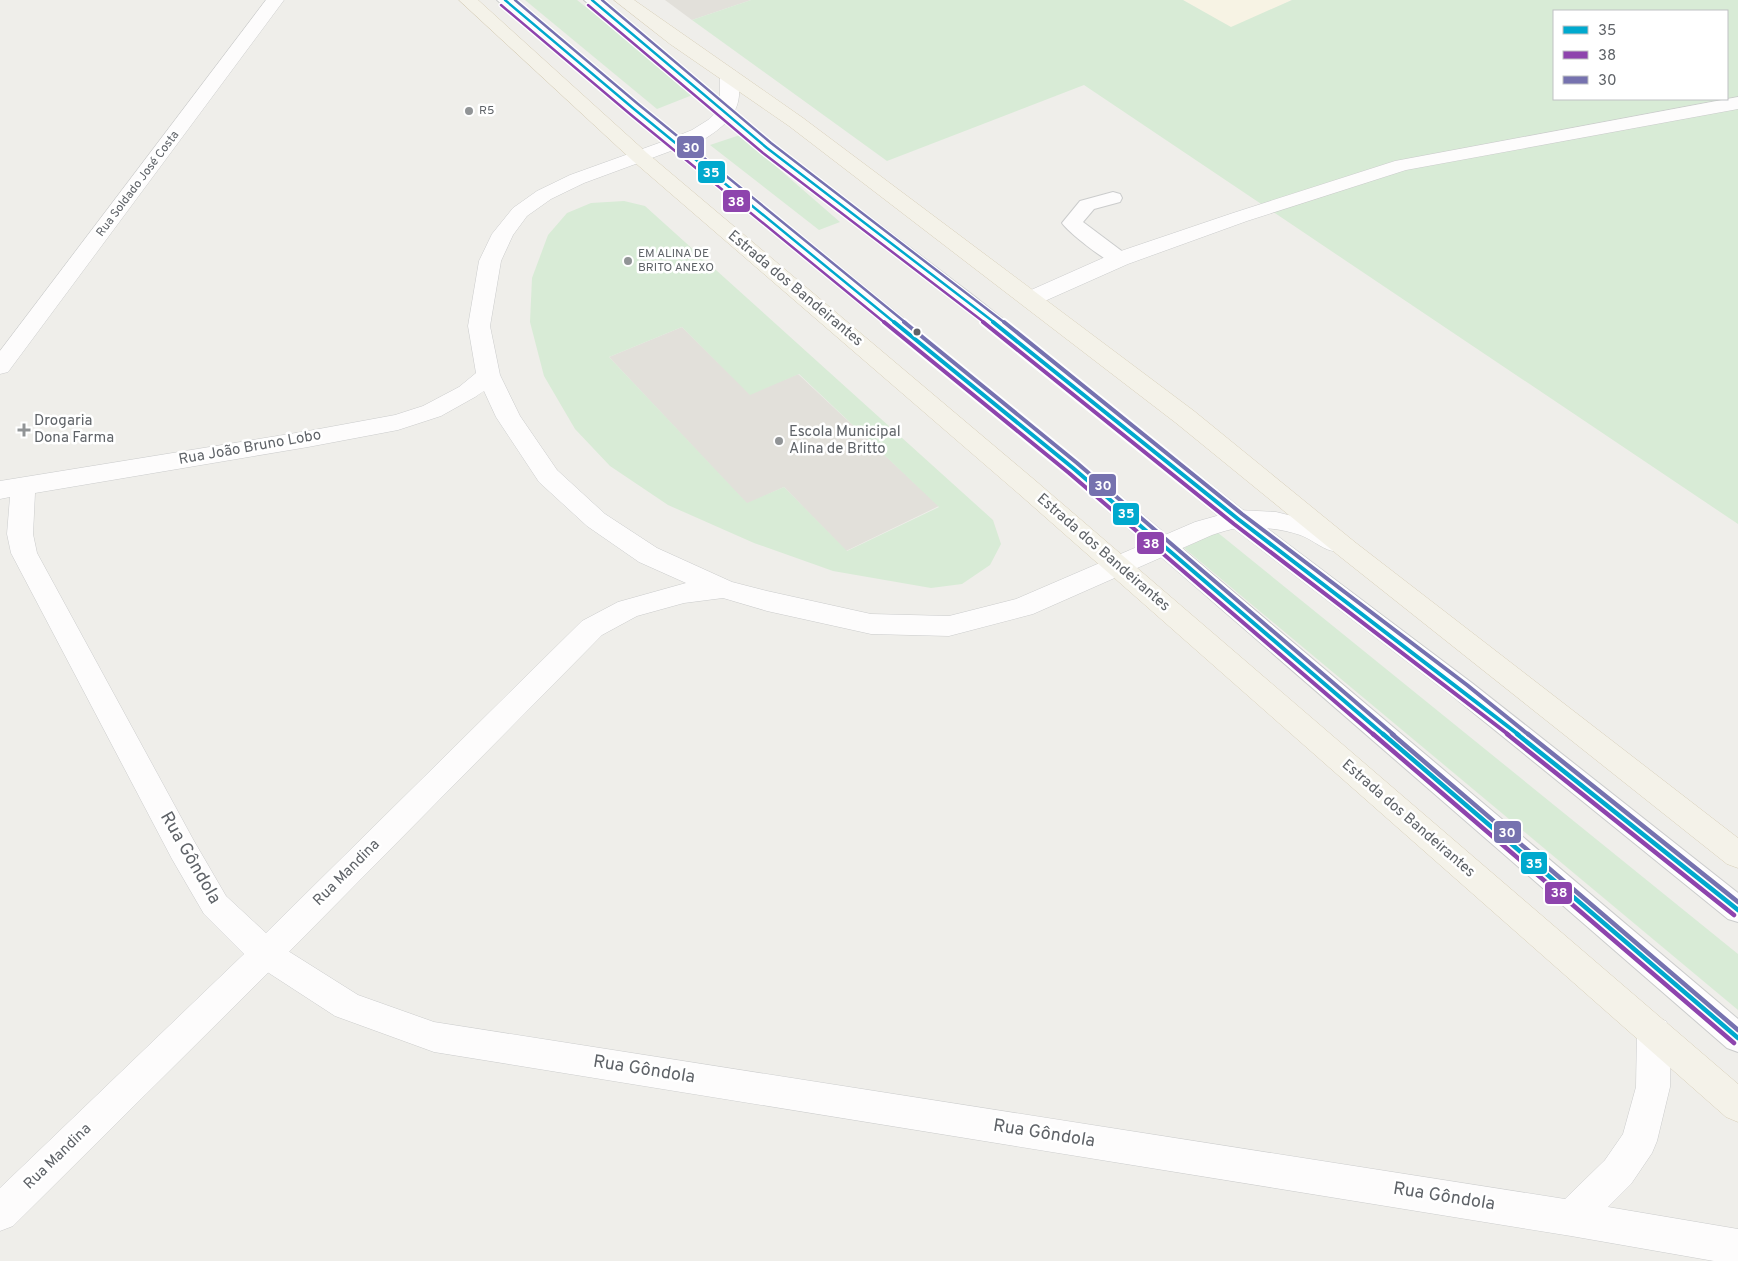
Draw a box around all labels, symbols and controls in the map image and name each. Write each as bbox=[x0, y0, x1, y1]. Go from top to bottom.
legend bbox=[1553, 10, 1728, 100]
text: 35 bbox=[1598, 22, 1616, 41]
text: 38 bbox=[1598, 47, 1616, 66]
text: 30 bbox=[1598, 72, 1617, 91]
place label: R5 bbox=[479, 103, 494, 119]
marker: R5 bbox=[463, 105, 475, 117]
street label: Rua Soldado José Costa bbox=[93, 128, 183, 240]
line badge: 30 bbox=[676, 135, 705, 159]
text: 30 bbox=[682, 140, 700, 157]
line badge: 35 bbox=[697, 160, 726, 184]
text: 35 bbox=[703, 165, 719, 182]
line badge: 38 bbox=[722, 189, 751, 213]
text: 38 bbox=[727, 194, 745, 211]
street label: Estrada dos Bandeirantes bbox=[723, 227, 867, 351]
place label: EM ALINA DE BRITO ANEXO bbox=[638, 246, 714, 276]
marker: EM ALINA DE BRITO ANEXO bbox=[622, 255, 634, 267]
unlabelled marker bbox=[912, 327, 922, 337]
place label: Drogaria Dona Farma bbox=[34, 412, 114, 448]
place label: Escola Municipal Alina de Britto bbox=[789, 423, 901, 459]
marker: Drogaria Dona Farma bbox=[18, 424, 30, 436]
street label: Rua João Bruno Lobo bbox=[177, 426, 323, 470]
marker: Escola Municipal Alina de Britto bbox=[773, 435, 785, 447]
line badge: 30 bbox=[1088, 473, 1117, 497]
text: 30 bbox=[1094, 478, 1112, 495]
street label: Estrada dos Bandeirantes bbox=[1032, 490, 1174, 616]
line badge: 35 bbox=[1112, 502, 1140, 526]
text: 35 bbox=[1118, 506, 1134, 523]
line badge: 38 bbox=[1136, 531, 1165, 555]
text: 38 bbox=[1142, 536, 1160, 553]
street label: Estrada dos Bandeirantes bbox=[1337, 756, 1479, 882]
street label: Rua Gôndola bbox=[154, 808, 226, 908]
line badge: 30 bbox=[1493, 820, 1522, 844]
text: 30 bbox=[1498, 825, 1516, 842]
street label: Rua Mandina bbox=[310, 836, 384, 910]
line badge: 35 bbox=[1520, 851, 1548, 875]
text: 35 bbox=[1526, 856, 1542, 873]
line badge: 38 bbox=[1544, 881, 1573, 905]
text: 38 bbox=[1550, 885, 1568, 902]
street label: Rua Gôndola bbox=[591, 1051, 697, 1089]
street label: Rua Gôndola bbox=[991, 1115, 1097, 1153]
street label: Rua Mandina bbox=[20, 1120, 96, 1194]
street label: Rua Gôndola bbox=[1391, 1178, 1497, 1216]

